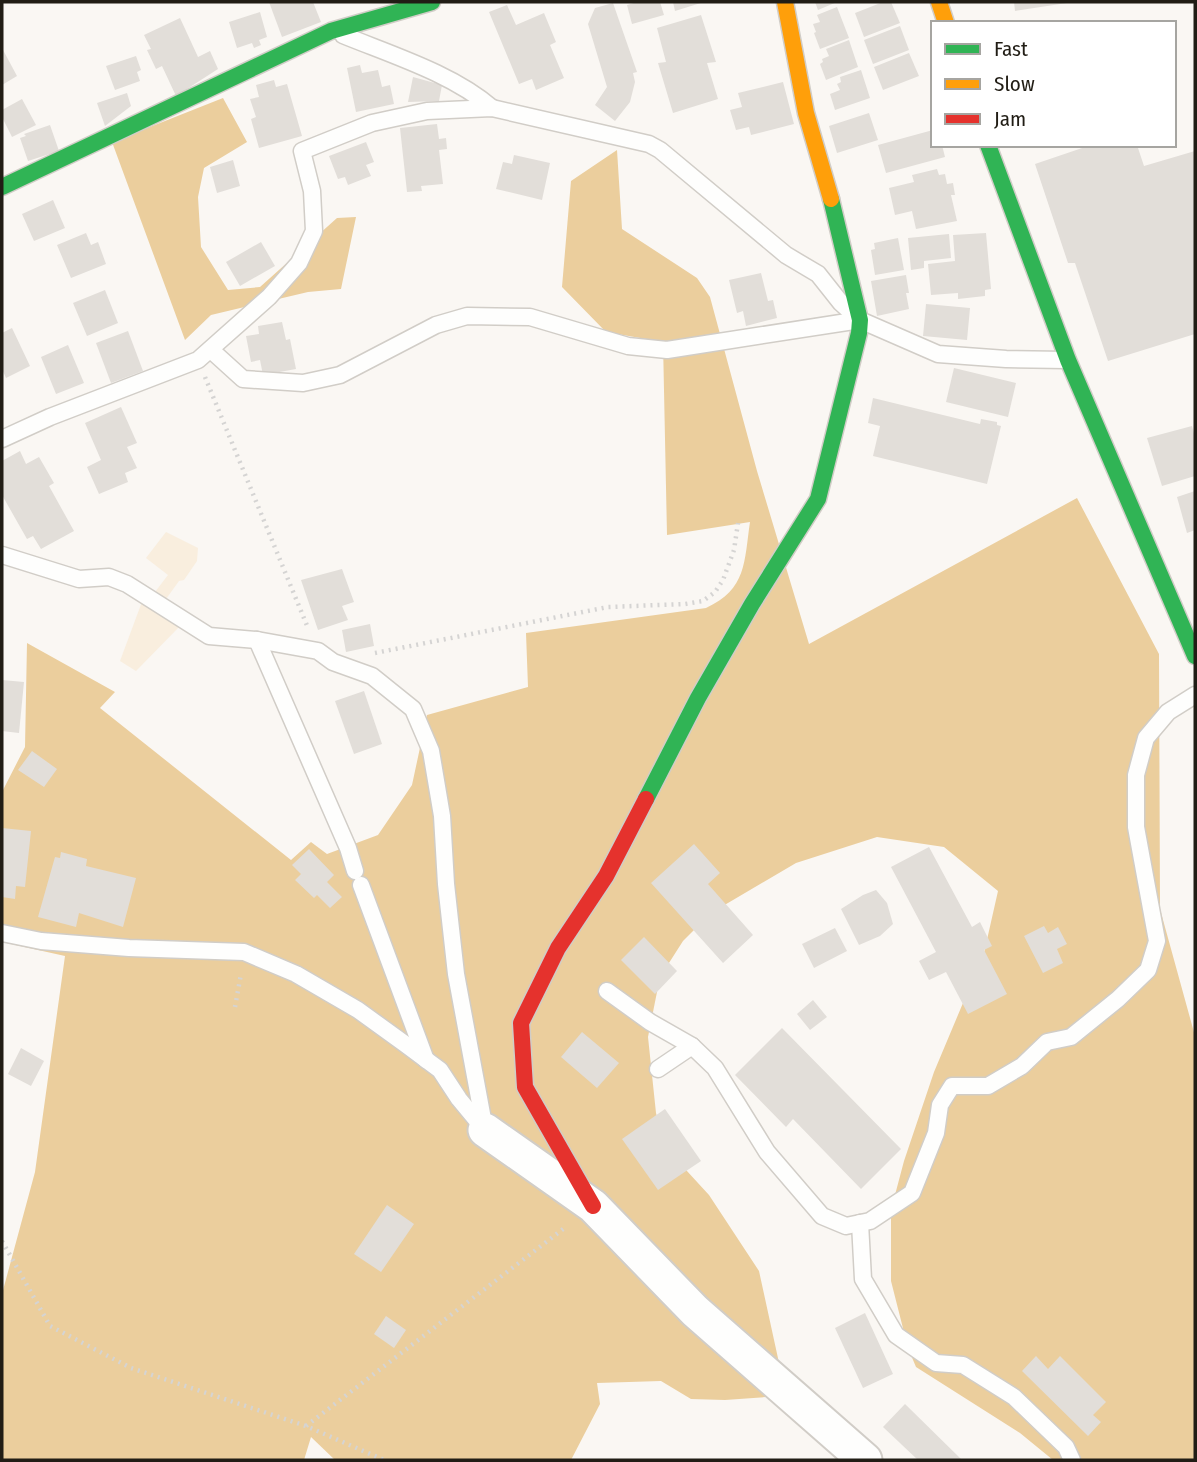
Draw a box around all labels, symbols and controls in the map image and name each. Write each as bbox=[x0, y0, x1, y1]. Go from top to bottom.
legend bbox=[931, 21, 1176, 147]
text: Fast bbox=[994, 36, 1028, 62]
text: Slow bbox=[994, 71, 1035, 97]
text: Jam bbox=[994, 106, 1026, 132]

